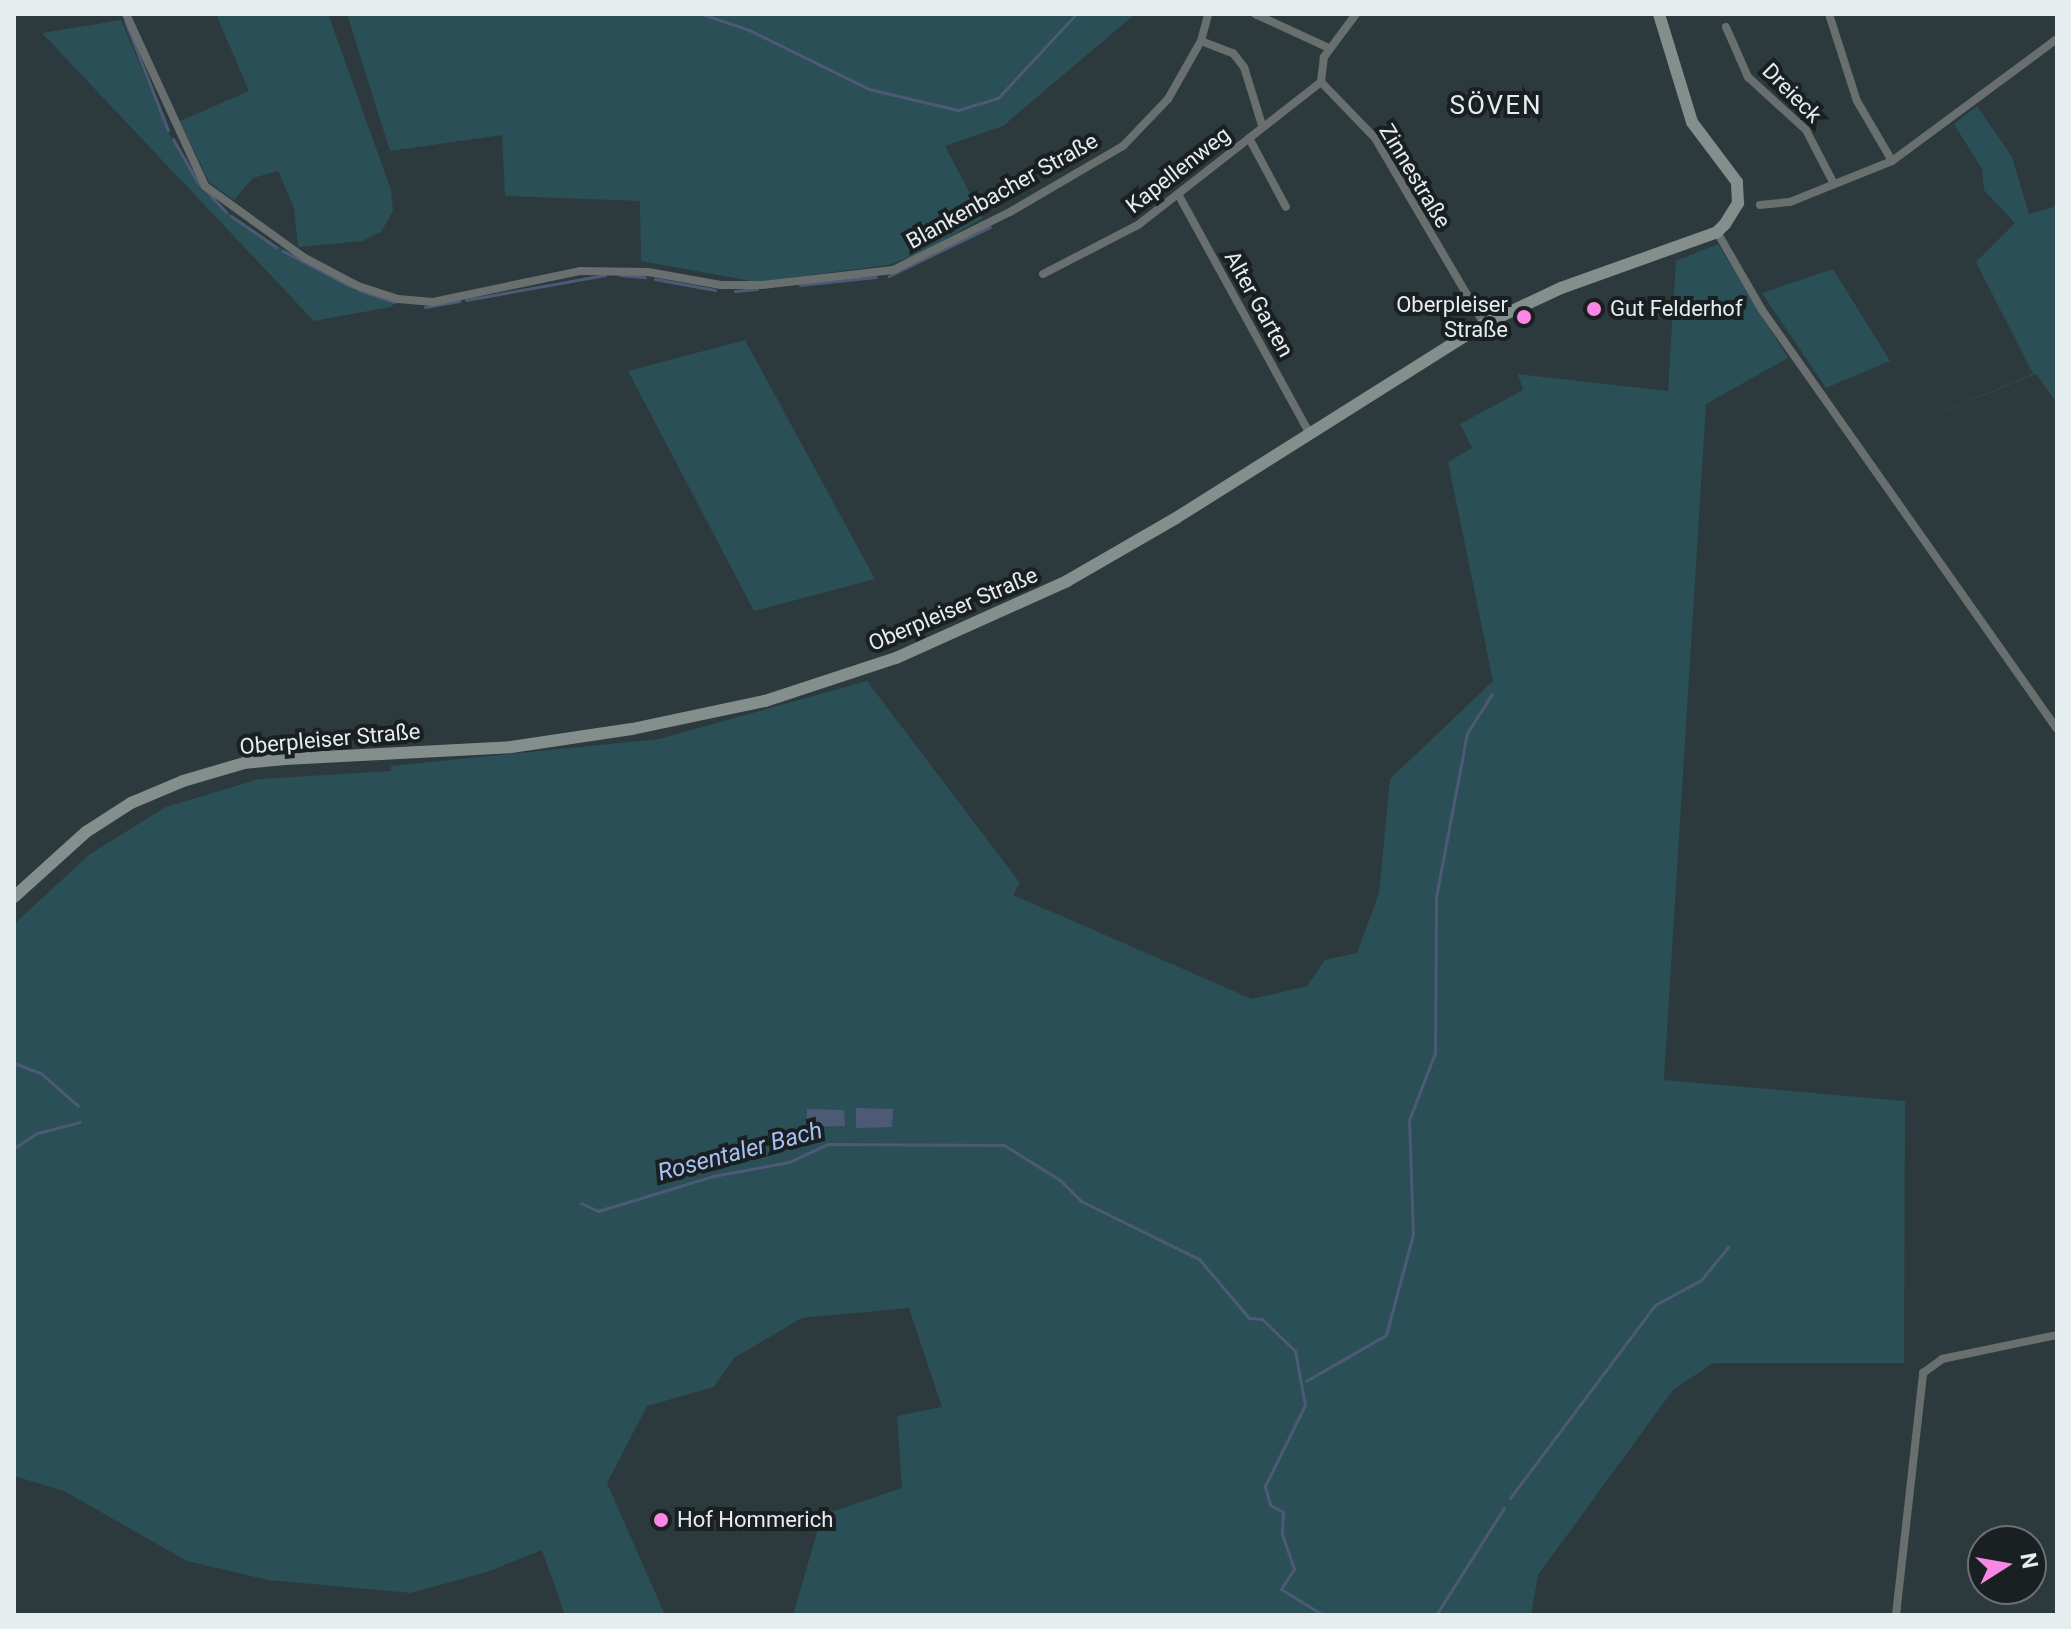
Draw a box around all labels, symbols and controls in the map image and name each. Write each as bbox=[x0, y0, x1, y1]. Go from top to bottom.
street label: Dreieck bbox=[1757, 58, 1827, 128]
district label: SÖVEN bbox=[1450, 90, 1542, 122]
street label: Zinnestraße bbox=[1374, 119, 1456, 233]
street label: Kapellenweg bbox=[1121, 121, 1235, 219]
street label: Blankenbacher Straße bbox=[902, 127, 1102, 255]
street label: Alter Garten bbox=[1219, 246, 1299, 362]
place label: Oberpleiser Straße bbox=[1396, 291, 1508, 342]
place label: Gut Felderhof bbox=[1610, 296, 1743, 322]
marker: Gut Felderhof bbox=[1585, 300, 1603, 318]
marker: Oberpleiser Straße bbox=[1515, 308, 1533, 326]
street label: Oberpleiser Straße bbox=[864, 561, 1042, 657]
street label: Oberpleiser Straße bbox=[239, 718, 421, 760]
water label: Rosentaler Bach bbox=[655, 1116, 825, 1188]
place label: Hof Hommerich bbox=[677, 1507, 833, 1533]
marker: Hof Hommerich bbox=[652, 1511, 670, 1529]
north arrow bbox=[1967, 1525, 2047, 1605]
text: N bbox=[2015, 1551, 2043, 1571]

